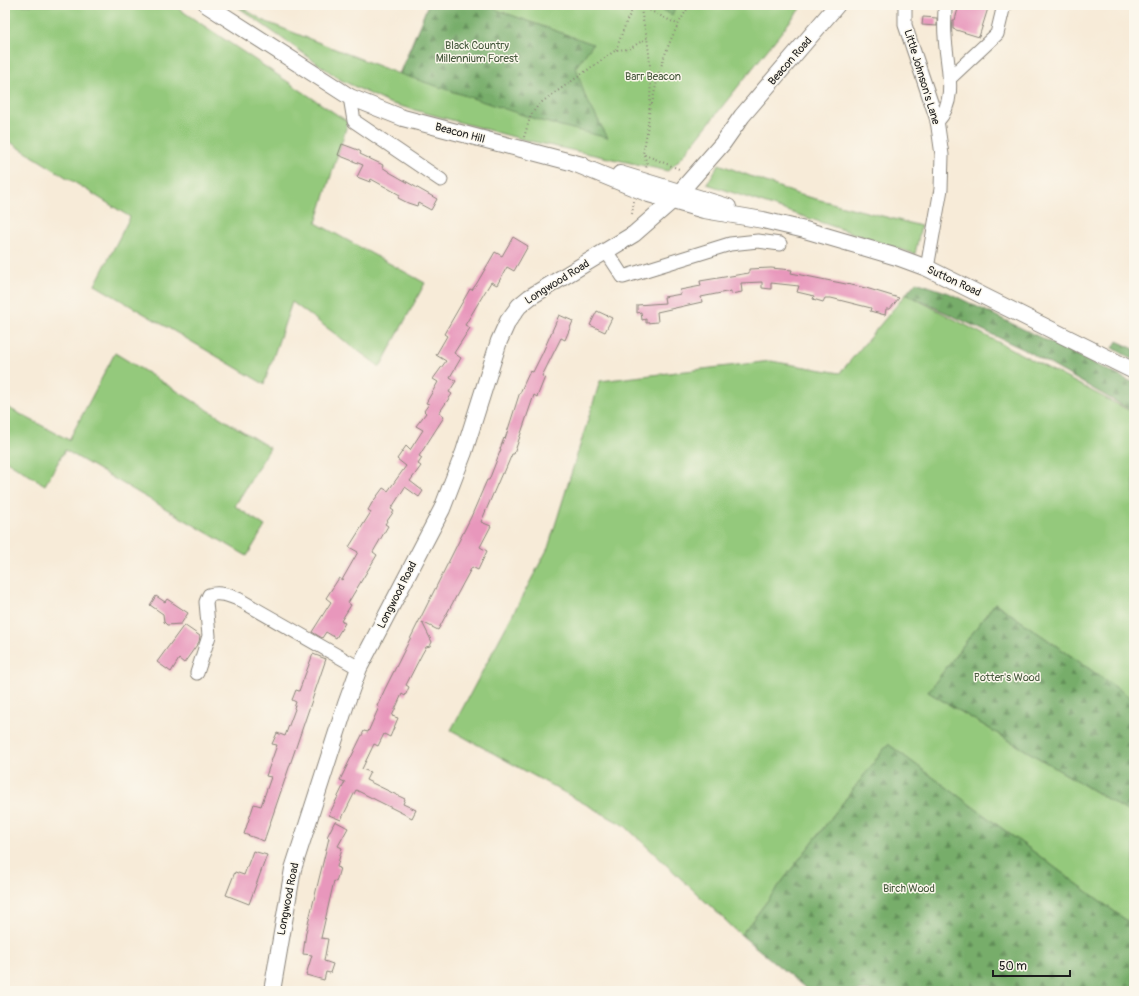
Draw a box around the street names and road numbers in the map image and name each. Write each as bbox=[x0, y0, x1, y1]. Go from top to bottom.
street label: Little Johnson's Lane bbox=[901, 28, 943, 127]
street label: Beacon Road bbox=[766, 34, 814, 88]
street label: Beacon Hill bbox=[434, 120, 486, 146]
street label: Longwood Road bbox=[522, 257, 592, 307]
street label: Sutton Road bbox=[925, 263, 983, 299]
street label: Longwood Road bbox=[375, 559, 419, 631]
street label: Longwood Road bbox=[275, 862, 301, 936]

